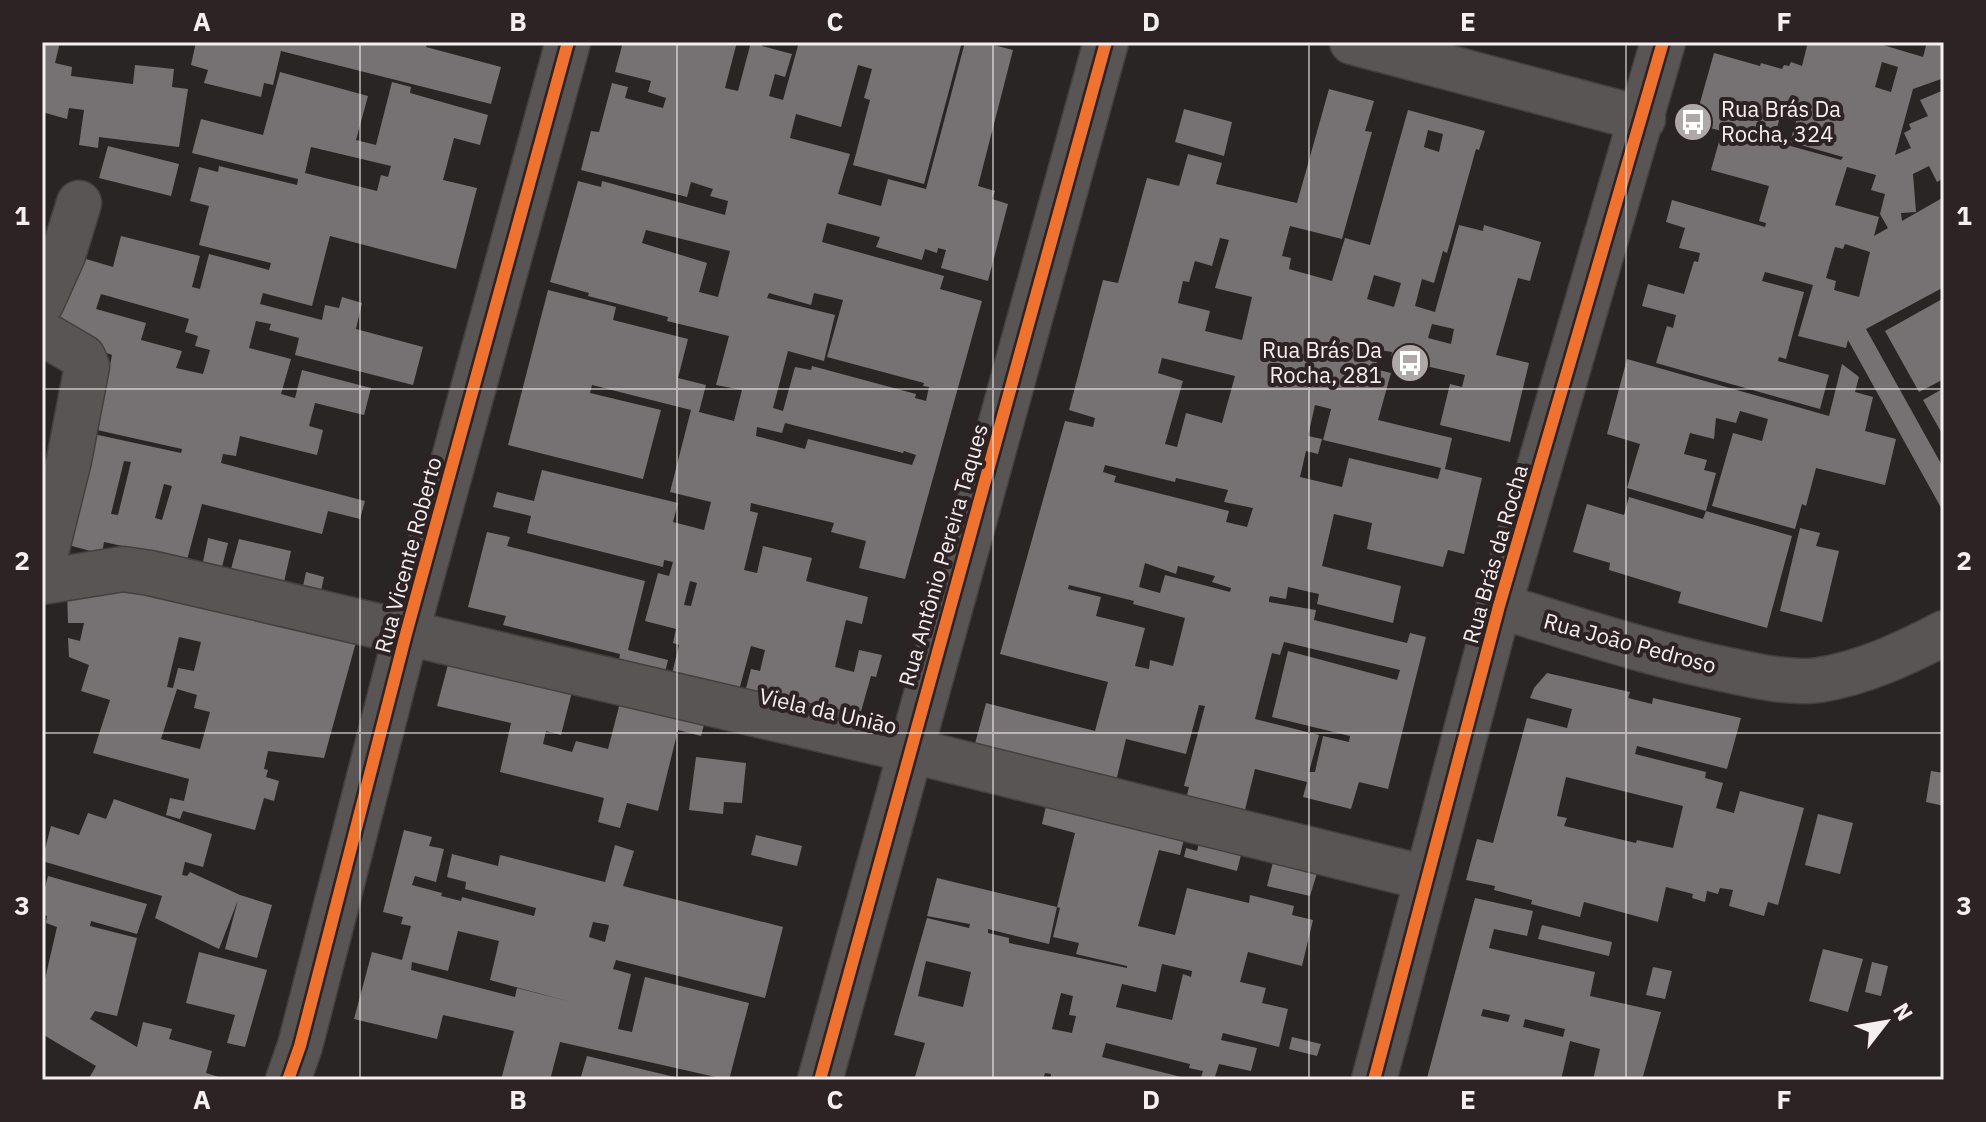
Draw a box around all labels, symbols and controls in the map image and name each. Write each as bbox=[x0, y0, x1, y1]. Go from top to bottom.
text: A bbox=[193, 4, 211, 38]
text: B bbox=[509, 4, 527, 38]
text: C bbox=[827, 4, 844, 38]
text: D bbox=[1142, 4, 1160, 38]
text: E bbox=[1460, 4, 1476, 38]
text: F bbox=[1776, 4, 1792, 38]
place label: Rua Brás Da Rocha, 324 bbox=[1721, 94, 1841, 148]
bus stop icon: Rua Brás Da Rocha, 324 bbox=[1672, 101, 1714, 143]
text: 1 bbox=[14, 198, 30, 232]
text: 1 bbox=[1956, 198, 1972, 232]
place label: Rua Brás Da Rocha, 281 bbox=[1262, 335, 1382, 389]
bus stop icon: Rua Brás Da Rocha, 281 bbox=[1389, 342, 1431, 384]
street label: Rua Antônio Pereira Taques bbox=[891, 420, 994, 690]
street label: Rua Vicente Roberto bbox=[367, 454, 448, 656]
street label: Rua Brás da Rocha bbox=[1455, 461, 1534, 647]
text: 2 bbox=[14, 543, 30, 577]
text: 2 bbox=[1956, 543, 1972, 577]
street label: Rua João Pedroso bbox=[1541, 606, 1720, 679]
street label: Viela da União bbox=[756, 681, 900, 740]
text: 3 bbox=[14, 888, 30, 922]
text: 3 bbox=[1956, 888, 1972, 922]
north arrow bbox=[1846, 982, 1926, 1062]
text: N bbox=[1887, 997, 1920, 1026]
text: A bbox=[193, 1082, 211, 1116]
text: B bbox=[509, 1082, 527, 1116]
text: C bbox=[827, 1082, 844, 1116]
text: D bbox=[1142, 1082, 1160, 1116]
text: E bbox=[1460, 1082, 1476, 1116]
text: F bbox=[1776, 1082, 1792, 1116]

